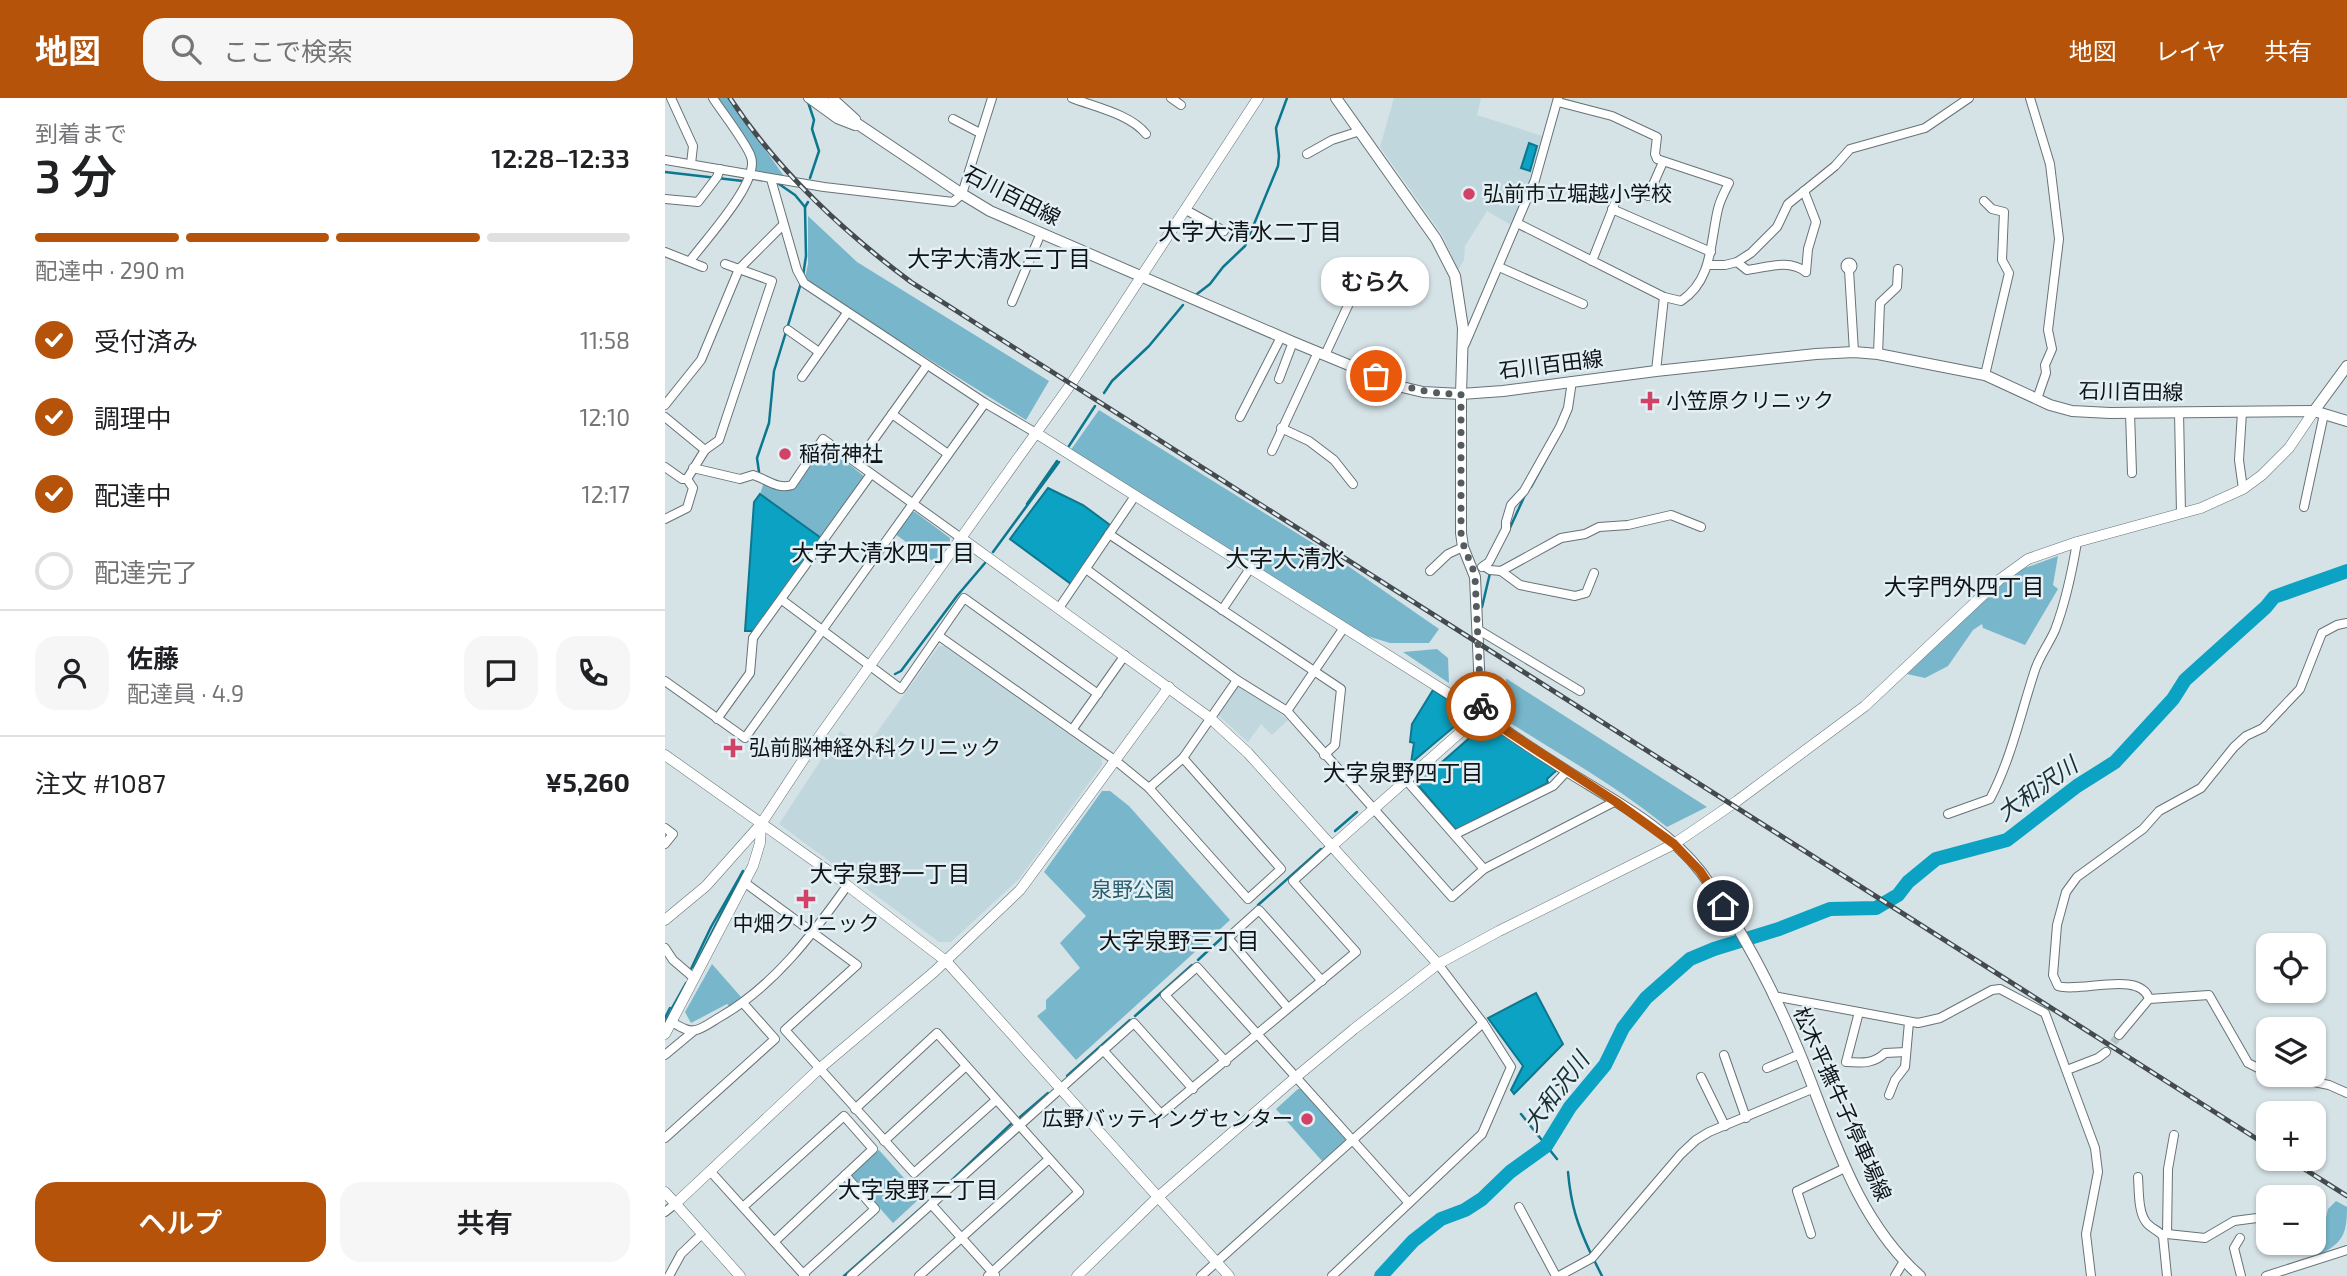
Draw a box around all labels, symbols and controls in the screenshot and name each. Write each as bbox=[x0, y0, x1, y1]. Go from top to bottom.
search box bbox=[143, 18, 633, 81]
text: 地図 bbox=[35, 30, 101, 70]
icon: search bbox=[167, 30, 205, 68]
text: ここで検索 bbox=[223, 35, 353, 66]
text: 地図 bbox=[2069, 36, 2117, 65]
text: レイヤ bbox=[2155, 36, 2226, 65]
text: 共有 bbox=[2264, 36, 2312, 65]
text: 到着まで bbox=[35, 119, 127, 147]
text: 12:28–12:33 bbox=[491, 142, 630, 173]
text: 3 分 bbox=[35, 147, 117, 202]
street label: 石川百田線 bbox=[960, 160, 1065, 230]
place label: 弘前市立堀越小学校 bbox=[1483, 180, 1672, 205]
marker: 弘前市立堀越小学校 bbox=[1461, 186, 1477, 202]
district label: 大字大清水二丁目 bbox=[1158, 217, 1342, 245]
district label: 大字大清水三丁目 bbox=[907, 244, 1091, 272]
text: 配達中 · 290 m bbox=[35, 256, 185, 284]
callout: むら久 bbox=[1322, 257, 1430, 306]
text: むら久 bbox=[1341, 267, 1410, 295]
icon: check bbox=[35, 321, 73, 359]
text: 受付済み bbox=[94, 325, 198, 356]
text: 11:58 bbox=[580, 326, 630, 354]
street label: 石川百田線 bbox=[1497, 345, 1604, 382]
pin bbox=[1346, 346, 1406, 406]
icon: bag bbox=[1357, 357, 1395, 395]
street label: 石川百田線 bbox=[2078, 377, 2184, 404]
place label: 小笠原クリニック bbox=[1666, 387, 1834, 412]
marker: 小笠原クリニック bbox=[1640, 391, 1660, 411]
icon: check bbox=[35, 398, 73, 436]
text: 調理中 bbox=[94, 402, 172, 433]
text: 12:10 bbox=[579, 403, 630, 431]
place label: 稲荷神社 bbox=[799, 440, 883, 465]
marker: 稲荷神社 bbox=[777, 446, 793, 462]
icon: check bbox=[35, 475, 73, 513]
text: 配達中 bbox=[94, 479, 172, 510]
text: 12:17 bbox=[582, 480, 630, 508]
district label: 大字大清水四丁目 bbox=[791, 538, 975, 566]
district label: 大字大清水 bbox=[1225, 543, 1345, 572]
text: 配達完了 bbox=[94, 556, 198, 587]
district label: 大字門外四丁目 bbox=[1884, 572, 2045, 600]
button: person bbox=[35, 636, 109, 710]
button: chat bbox=[464, 636, 538, 710]
button: phone bbox=[556, 636, 630, 710]
text: 佐藤 bbox=[127, 642, 179, 673]
courier bbox=[1446, 671, 1516, 741]
text: 配達員 · 4.9 bbox=[127, 679, 244, 707]
icon: bike bbox=[1462, 687, 1500, 725]
place label: 弘前脳神経外科クリニック bbox=[749, 734, 1001, 759]
marker: 弘前脳神経外科クリニック bbox=[723, 738, 743, 758]
water label: 大和沢川 bbox=[1991, 749, 2085, 826]
district label: 大字泉野四丁目 bbox=[1323, 758, 1484, 786]
text: ¥5,260 bbox=[545, 766, 630, 797]
text: 注文 #1087 bbox=[35, 767, 166, 798]
district label: 大字泉野一丁目 bbox=[810, 859, 971, 887]
park label: 泉野公園 bbox=[1091, 876, 1175, 901]
pin bbox=[1693, 876, 1753, 936]
icon: home bbox=[1704, 887, 1742, 925]
marker: 中畑クリニック bbox=[796, 889, 816, 909]
place label: 中畑クリニック bbox=[733, 910, 880, 935]
district label: 大字泉野三丁目 bbox=[1099, 926, 1260, 954]
map controls bbox=[2256, 933, 2326, 1255]
button: locate bbox=[2256, 933, 2326, 1003]
street label: 松木平撫牛子停車場線 bbox=[1789, 1002, 1897, 1204]
button: layers bbox=[2256, 1017, 2326, 1087]
water label: 大和沢川 bbox=[1516, 1044, 1596, 1137]
button: + bbox=[2256, 1101, 2326, 1171]
place label: 広野バッティングセンター bbox=[1042, 1105, 1293, 1130]
marker: 広野バッティングセンター bbox=[1299, 1111, 1315, 1127]
district label: 大字泉野二丁目 bbox=[838, 1175, 999, 1203]
button: ヘルプ bbox=[35, 1182, 326, 1262]
button: 共有 bbox=[340, 1182, 630, 1262]
button: − bbox=[2256, 1185, 2326, 1255]

